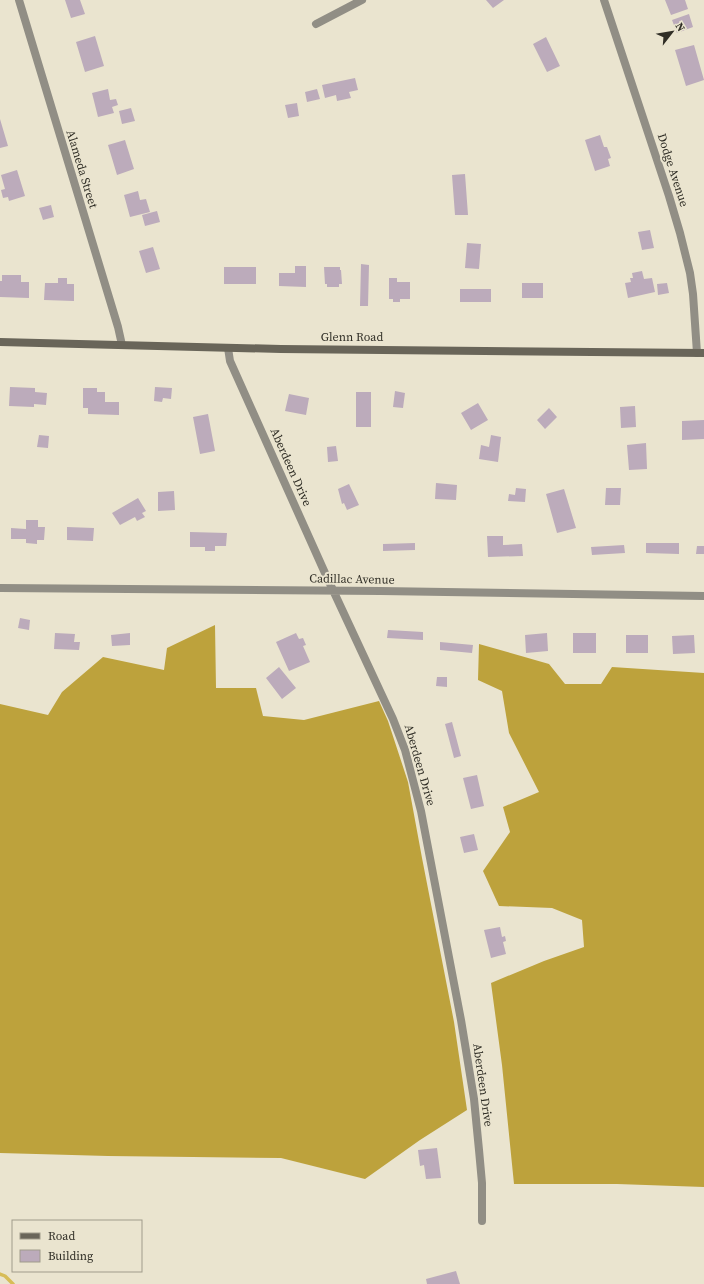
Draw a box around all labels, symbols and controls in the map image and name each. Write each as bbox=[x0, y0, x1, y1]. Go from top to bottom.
north arrow bbox=[652, 12, 692, 52]
text: N bbox=[672, 20, 689, 34]
street label: Alameda Street bbox=[63, 128, 102, 210]
street label: Dodge Avenue bbox=[654, 131, 692, 209]
street label: Glenn Road bbox=[321, 329, 383, 345]
street label: Aberdeen Drive bbox=[267, 425, 315, 509]
street label: Cadillac Avenue bbox=[309, 570, 395, 588]
street label: Aberdeen Drive bbox=[401, 722, 439, 808]
street label: Aberdeen Drive bbox=[469, 1042, 497, 1128]
legend bbox=[12, 1220, 142, 1272]
text: Road bbox=[48, 1228, 75, 1244]
text: Building bbox=[48, 1248, 93, 1264]

